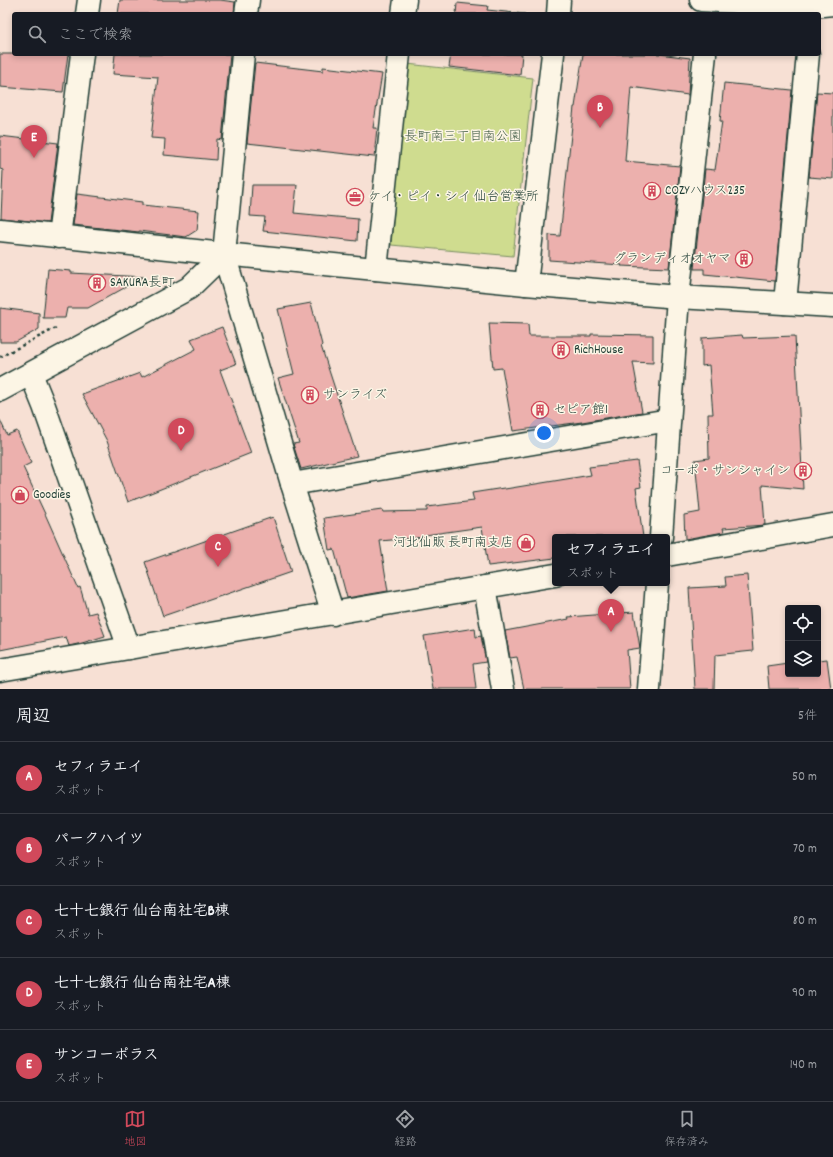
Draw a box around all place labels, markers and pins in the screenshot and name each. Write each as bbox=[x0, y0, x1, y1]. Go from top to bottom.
pin: B bbox=[587, 95, 613, 128]
pin: E bbox=[21, 125, 47, 158]
building icon: COZYハウス235 bbox=[642, 181, 662, 201]
place label: COZYハウス235 bbox=[665, 182, 745, 201]
office icon: ケイ・ピイ・シイ 仙台営業所 bbox=[345, 187, 365, 207]
place label: ケイ・ピイ・シイ 仙台営業所 bbox=[368, 188, 539, 207]
building icon: グランディオオヤマ bbox=[734, 249, 754, 269]
place label: グランディオオヤマ bbox=[613, 250, 731, 269]
building icon: SAKURA長町 bbox=[87, 273, 107, 293]
place label: SAKURA長町 bbox=[110, 274, 175, 293]
building icon: RichHouse bbox=[551, 340, 571, 360]
place label: RichHouse bbox=[574, 341, 623, 360]
building icon: サンライズ bbox=[300, 385, 320, 405]
place label: サンライズ bbox=[323, 386, 387, 405]
building icon: セピア館1 bbox=[530, 400, 550, 420]
place label: セピア館1 bbox=[553, 401, 608, 420]
pin: D bbox=[168, 418, 194, 451]
building icon: コーポ・サンシャイン bbox=[793, 461, 813, 481]
place label: コーポ・サンシャイン bbox=[660, 462, 790, 481]
shop icon: Goodies bbox=[10, 485, 30, 505]
place label: Goodies bbox=[33, 486, 71, 505]
shop icon: 河北仙販 長町南支店 bbox=[516, 533, 536, 553]
pin: C bbox=[205, 534, 231, 567]
place label: 河北仙販 長町南支店 bbox=[393, 534, 513, 553]
pin: A bbox=[598, 599, 624, 632]

